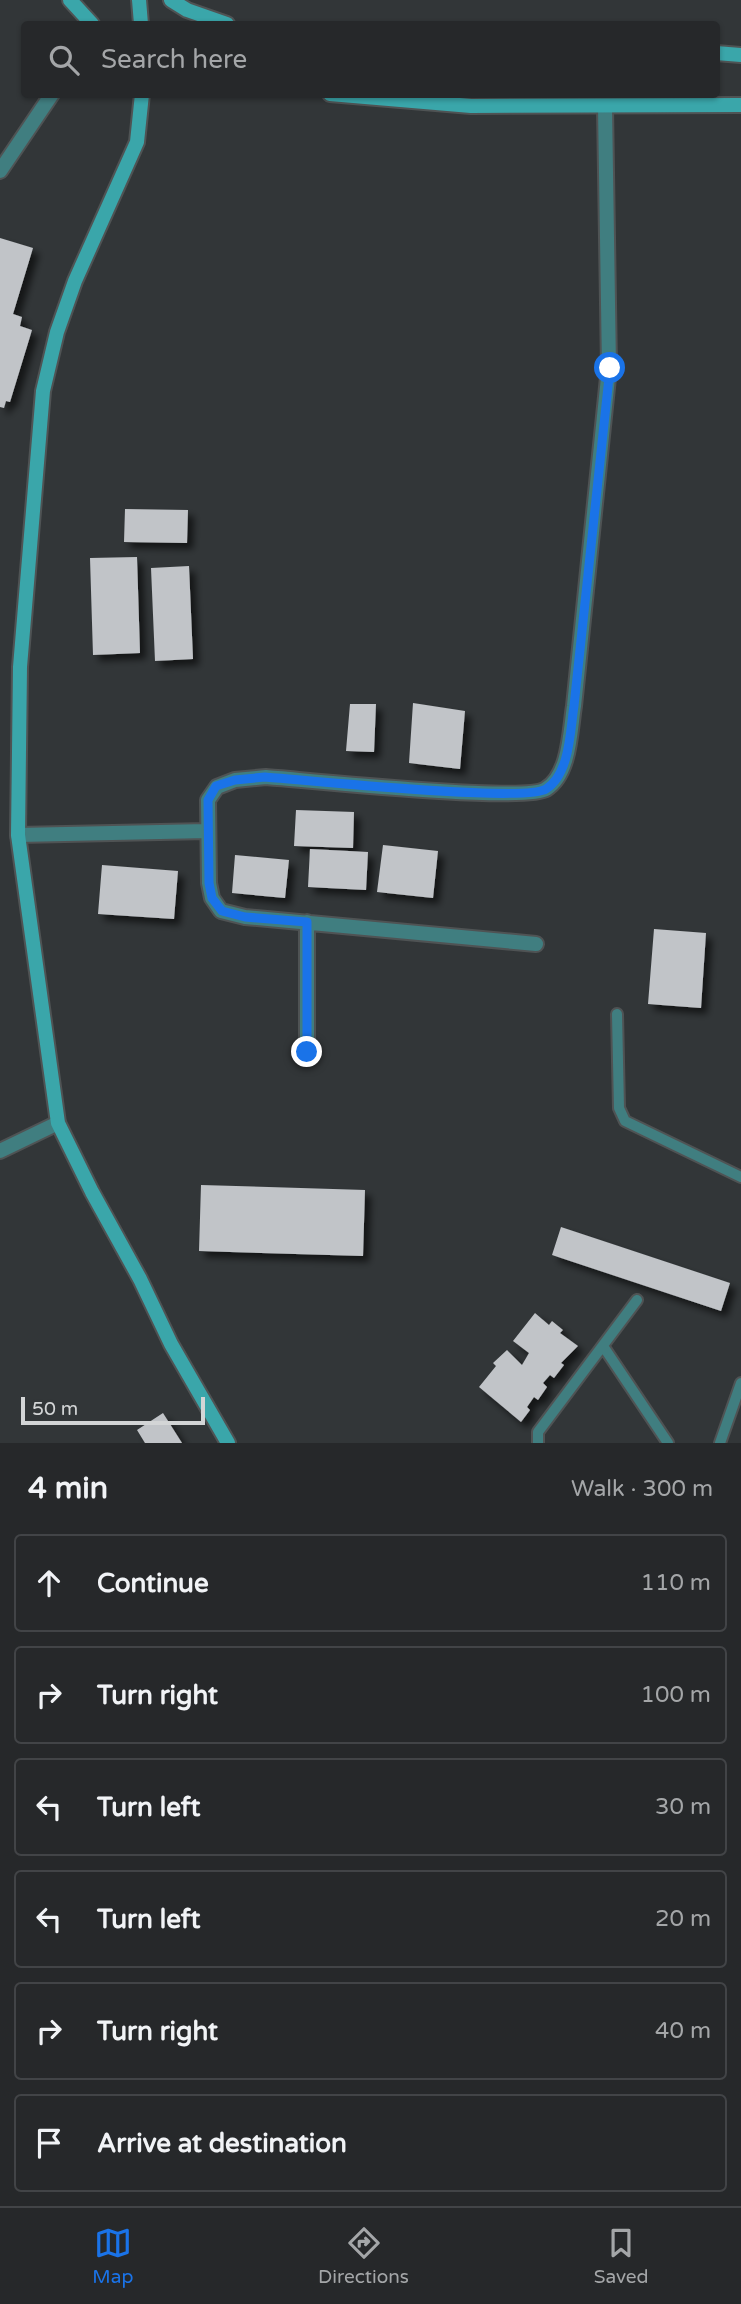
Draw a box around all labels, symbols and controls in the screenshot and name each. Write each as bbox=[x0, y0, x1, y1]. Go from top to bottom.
search box bbox=[21, 21, 720, 98]
icon: search bbox=[45, 41, 83, 79]
text: Search here bbox=[101, 44, 247, 75]
route start bbox=[594, 352, 625, 383]
route end bbox=[291, 1036, 322, 1067]
scale bar bbox=[21, 1394, 205, 1426]
text: 50 m bbox=[32, 1398, 78, 1420]
text: 4 min bbox=[28, 1470, 108, 1507]
text: Walk · 300 m bbox=[571, 1475, 713, 1503]
icon: ahead bbox=[30, 1564, 68, 1602]
text: Continue bbox=[97, 1568, 209, 1599]
text: 110 m bbox=[641, 1569, 711, 1597]
icon: right bbox=[30, 1676, 68, 1714]
text: Turn right bbox=[97, 1680, 218, 1711]
text: 100 m bbox=[641, 1681, 711, 1709]
icon: left bbox=[30, 1788, 68, 1826]
text: Turn left bbox=[97, 1792, 200, 1823]
text: 30 m bbox=[655, 1793, 711, 1821]
icon: left bbox=[30, 1900, 68, 1938]
text: Turn left bbox=[97, 1904, 200, 1935]
text: 20 m bbox=[655, 1905, 711, 1933]
icon: right bbox=[30, 2012, 68, 2050]
text: Turn right bbox=[97, 2016, 218, 2047]
text: 40 m bbox=[655, 2017, 711, 2045]
icon: arrive bbox=[30, 2124, 68, 2162]
text: Arrive at destination bbox=[97, 2128, 347, 2159]
tab: Map bbox=[92, 2224, 133, 2288]
tab: Directions bbox=[318, 2224, 409, 2288]
tab: Saved bbox=[594, 2224, 649, 2288]

